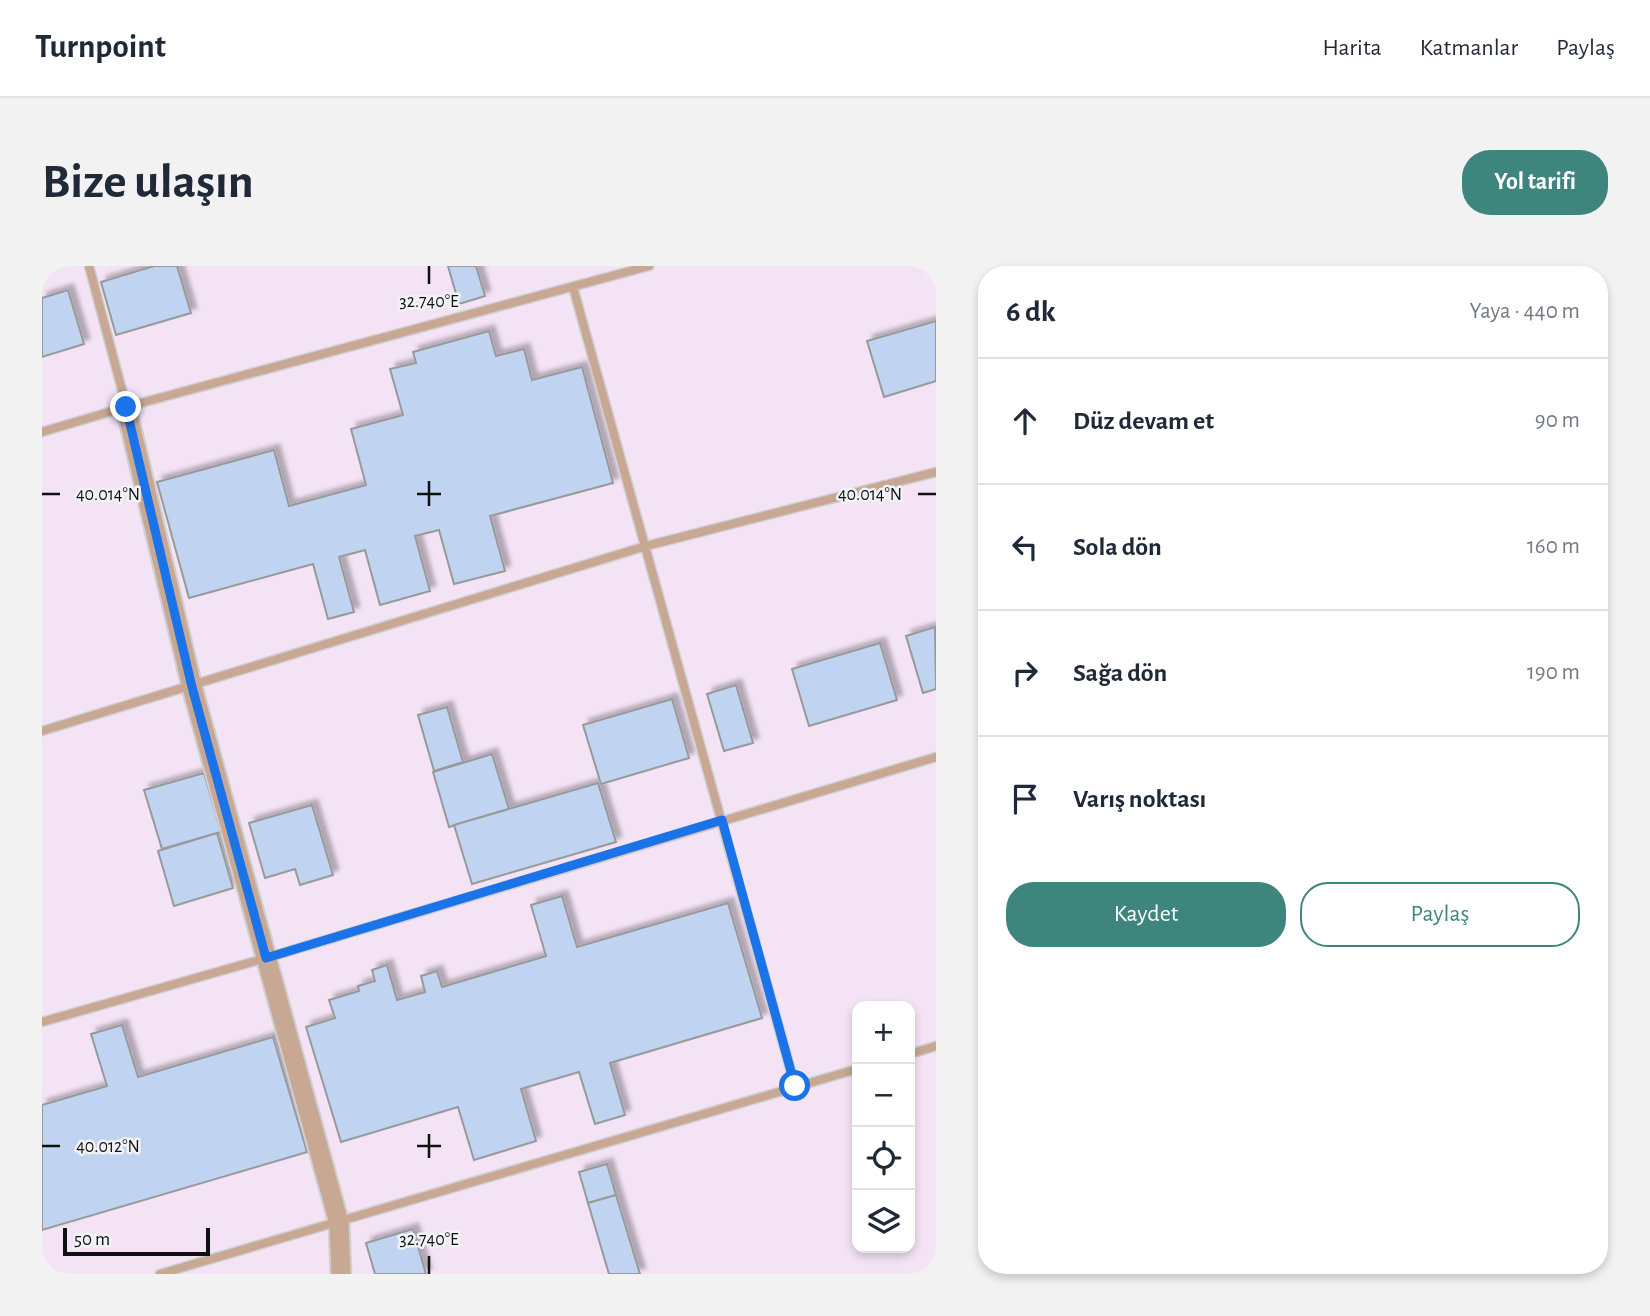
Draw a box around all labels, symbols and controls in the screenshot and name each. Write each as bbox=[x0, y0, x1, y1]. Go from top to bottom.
text: Turnpoint bbox=[35, 31, 166, 64]
text: Harita bbox=[1323, 36, 1382, 60]
text: Katmanlar bbox=[1420, 36, 1518, 60]
text: Paylaş bbox=[1556, 36, 1615, 60]
button: Yol tarifi bbox=[1462, 150, 1608, 215]
text: Bize ulaşın bbox=[42, 158, 254, 207]
text: 32.740°E bbox=[399, 293, 459, 311]
text: 6 dk bbox=[1006, 297, 1056, 327]
text: Yaya · 440 m bbox=[1470, 300, 1580, 323]
route end bbox=[110, 391, 141, 422]
icon: ahead bbox=[1006, 402, 1044, 440]
text: Düz devam et bbox=[1073, 408, 1214, 434]
text: 90 m bbox=[1535, 409, 1580, 432]
text: 40.014°N bbox=[76, 486, 140, 504]
text: 40.014°N bbox=[838, 486, 902, 504]
icon: left bbox=[1006, 528, 1044, 566]
text: Sola dön bbox=[1073, 534, 1162, 560]
text: 160 m bbox=[1527, 535, 1580, 558]
icon: right bbox=[1006, 654, 1044, 692]
text: Sağa dön bbox=[1073, 660, 1167, 686]
text: 190 m bbox=[1527, 661, 1580, 684]
icon: arrive bbox=[1006, 780, 1044, 818]
text: Varış noktası bbox=[1073, 786, 1206, 812]
button: Kaydet bbox=[1006, 882, 1286, 947]
button: Paylaş bbox=[1300, 882, 1580, 947]
map controls bbox=[852, 1001, 915, 1253]
button: + bbox=[852, 1001, 915, 1064]
button: − bbox=[852, 1064, 915, 1127]
route start bbox=[779, 1070, 810, 1101]
button: locate bbox=[852, 1127, 915, 1190]
text: 40.012°N bbox=[76, 1138, 140, 1156]
button: layers bbox=[852, 1190, 915, 1253]
scale bar bbox=[63, 1225, 210, 1257]
text: 50 m bbox=[74, 1230, 110, 1249]
text: 32.740°E bbox=[399, 1231, 459, 1249]

